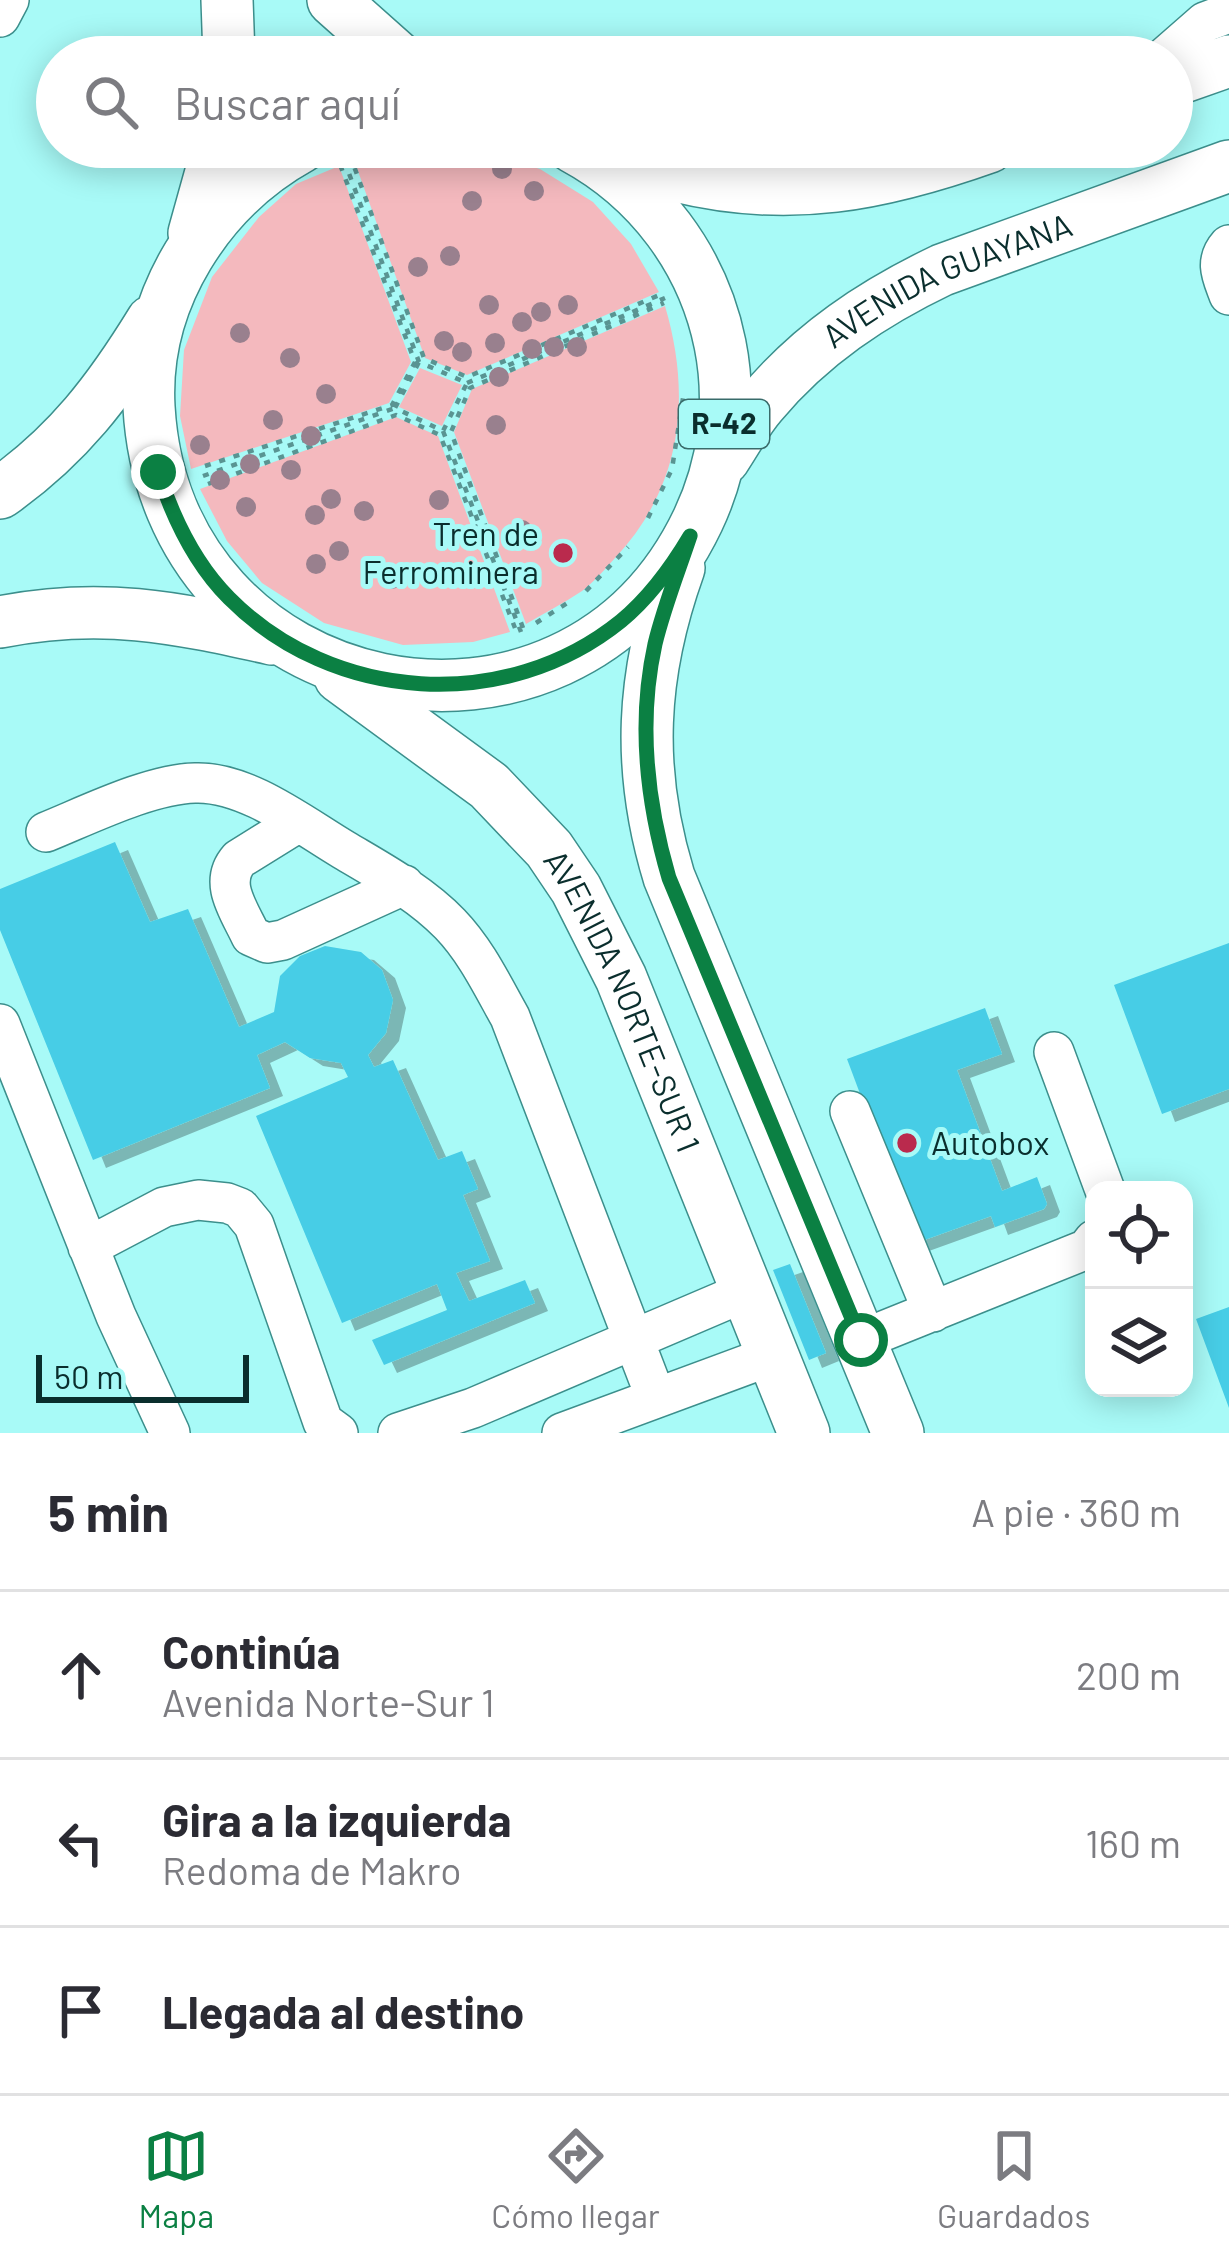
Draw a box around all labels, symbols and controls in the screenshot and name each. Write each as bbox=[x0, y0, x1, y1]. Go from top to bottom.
search box bbox=[36, 36, 1193, 168]
icon: search bbox=[78, 69, 144, 135]
text: Buscar aquí bbox=[174, 75, 401, 129]
street label: AVENIDA GUAYANA bbox=[814, 204, 1077, 355]
road number: R-42 bbox=[679, 400, 769, 448]
route end bbox=[131, 445, 185, 499]
place label: Tren de Ferrominera bbox=[362, 513, 539, 591]
marker: Tren de Ferrominera bbox=[550, 540, 576, 566]
street label: AVENIDA NORTE-SUR 1 bbox=[536, 842, 710, 1157]
place label: Autobox bbox=[931, 1122, 1049, 1162]
marker: Autobox bbox=[894, 1130, 920, 1156]
map controls bbox=[1085, 1181, 1193, 1397]
button: locate bbox=[1085, 1181, 1193, 1289]
button: layers bbox=[1085, 1289, 1193, 1397]
route start bbox=[834, 1313, 888, 1367]
scale bar bbox=[36, 1349, 249, 1402]
text: 50 m bbox=[54, 1356, 124, 1396]
text: 5 min bbox=[48, 1481, 169, 1542]
text: A pie · 360 m bbox=[971, 1488, 1181, 1535]
text: Continúa bbox=[162, 1624, 341, 1678]
icon: ahead bbox=[48, 1642, 114, 1708]
text: 200 m bbox=[1076, 1651, 1181, 1698]
text: Avenida Norte-Sur 1 bbox=[162, 1678, 495, 1725]
text: Gira a la izquierda bbox=[162, 1792, 511, 1846]
icon: left bbox=[48, 1810, 114, 1876]
text: 160 m bbox=[1085, 1819, 1181, 1866]
text: Redoma de Makro bbox=[162, 1846, 462, 1893]
icon: arrive bbox=[48, 1978, 114, 2044]
text: Llegada al destino bbox=[162, 1984, 524, 2038]
tab: Mapa bbox=[139, 2123, 214, 2235]
tab: Cómo llegar bbox=[491, 2123, 660, 2235]
tab: Guardados bbox=[937, 2123, 1090, 2235]

